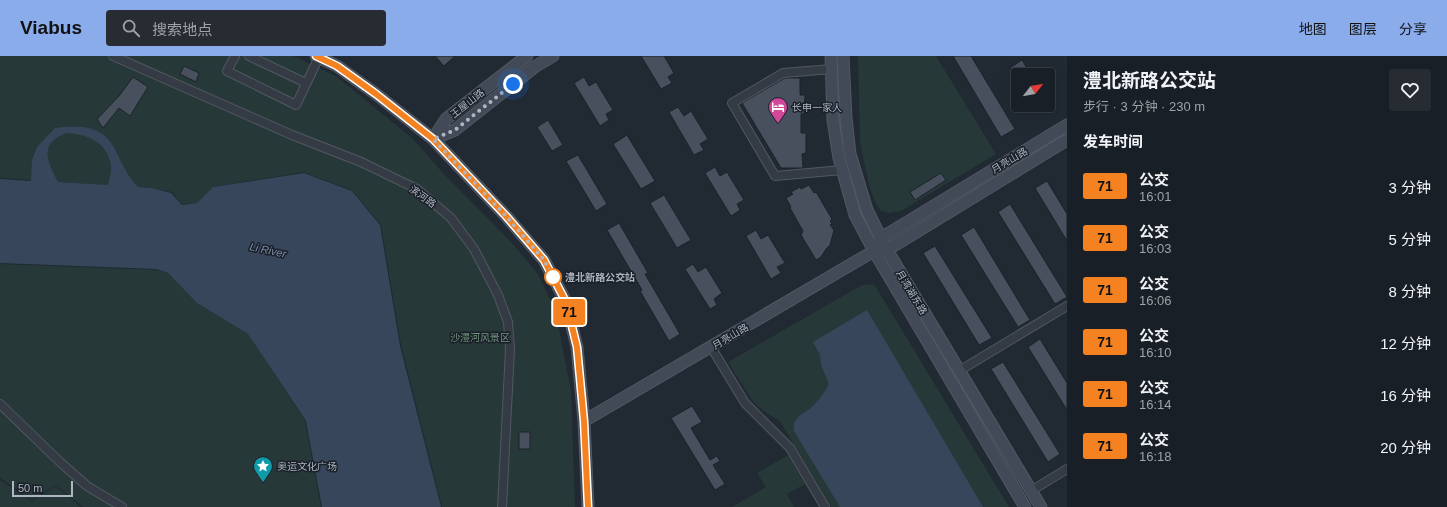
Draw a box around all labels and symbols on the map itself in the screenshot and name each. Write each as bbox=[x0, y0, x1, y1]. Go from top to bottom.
north arrow bbox=[1011, 68, 1055, 112]
your location bbox=[503, 74, 523, 94]
street label: 王屋山路 bbox=[448, 87, 486, 120]
hotel icon: 长申一家人 bbox=[767, 96, 789, 124]
place label: 长申一家人 bbox=[792, 102, 842, 113]
street label: 月亮山路 bbox=[989, 145, 1029, 175]
street label: 滨河路 bbox=[407, 183, 438, 210]
water label: Li River bbox=[249, 240, 289, 260]
marker: 澧北新路公交站 bbox=[544, 268, 562, 286]
street label: 月湾湖东路 bbox=[894, 268, 929, 317]
place label: 澧北新路公交站 bbox=[565, 272, 635, 283]
line badge: 71 bbox=[551, 299, 587, 325]
street label: 月亮山路 bbox=[710, 321, 750, 351]
park label: 沙澧河风景区 bbox=[450, 332, 510, 343]
place icon: 奥运文化广场 bbox=[252, 455, 274, 483]
place label: 奥运文化广场 bbox=[277, 461, 337, 472]
scale bar bbox=[12, 479, 73, 498]

